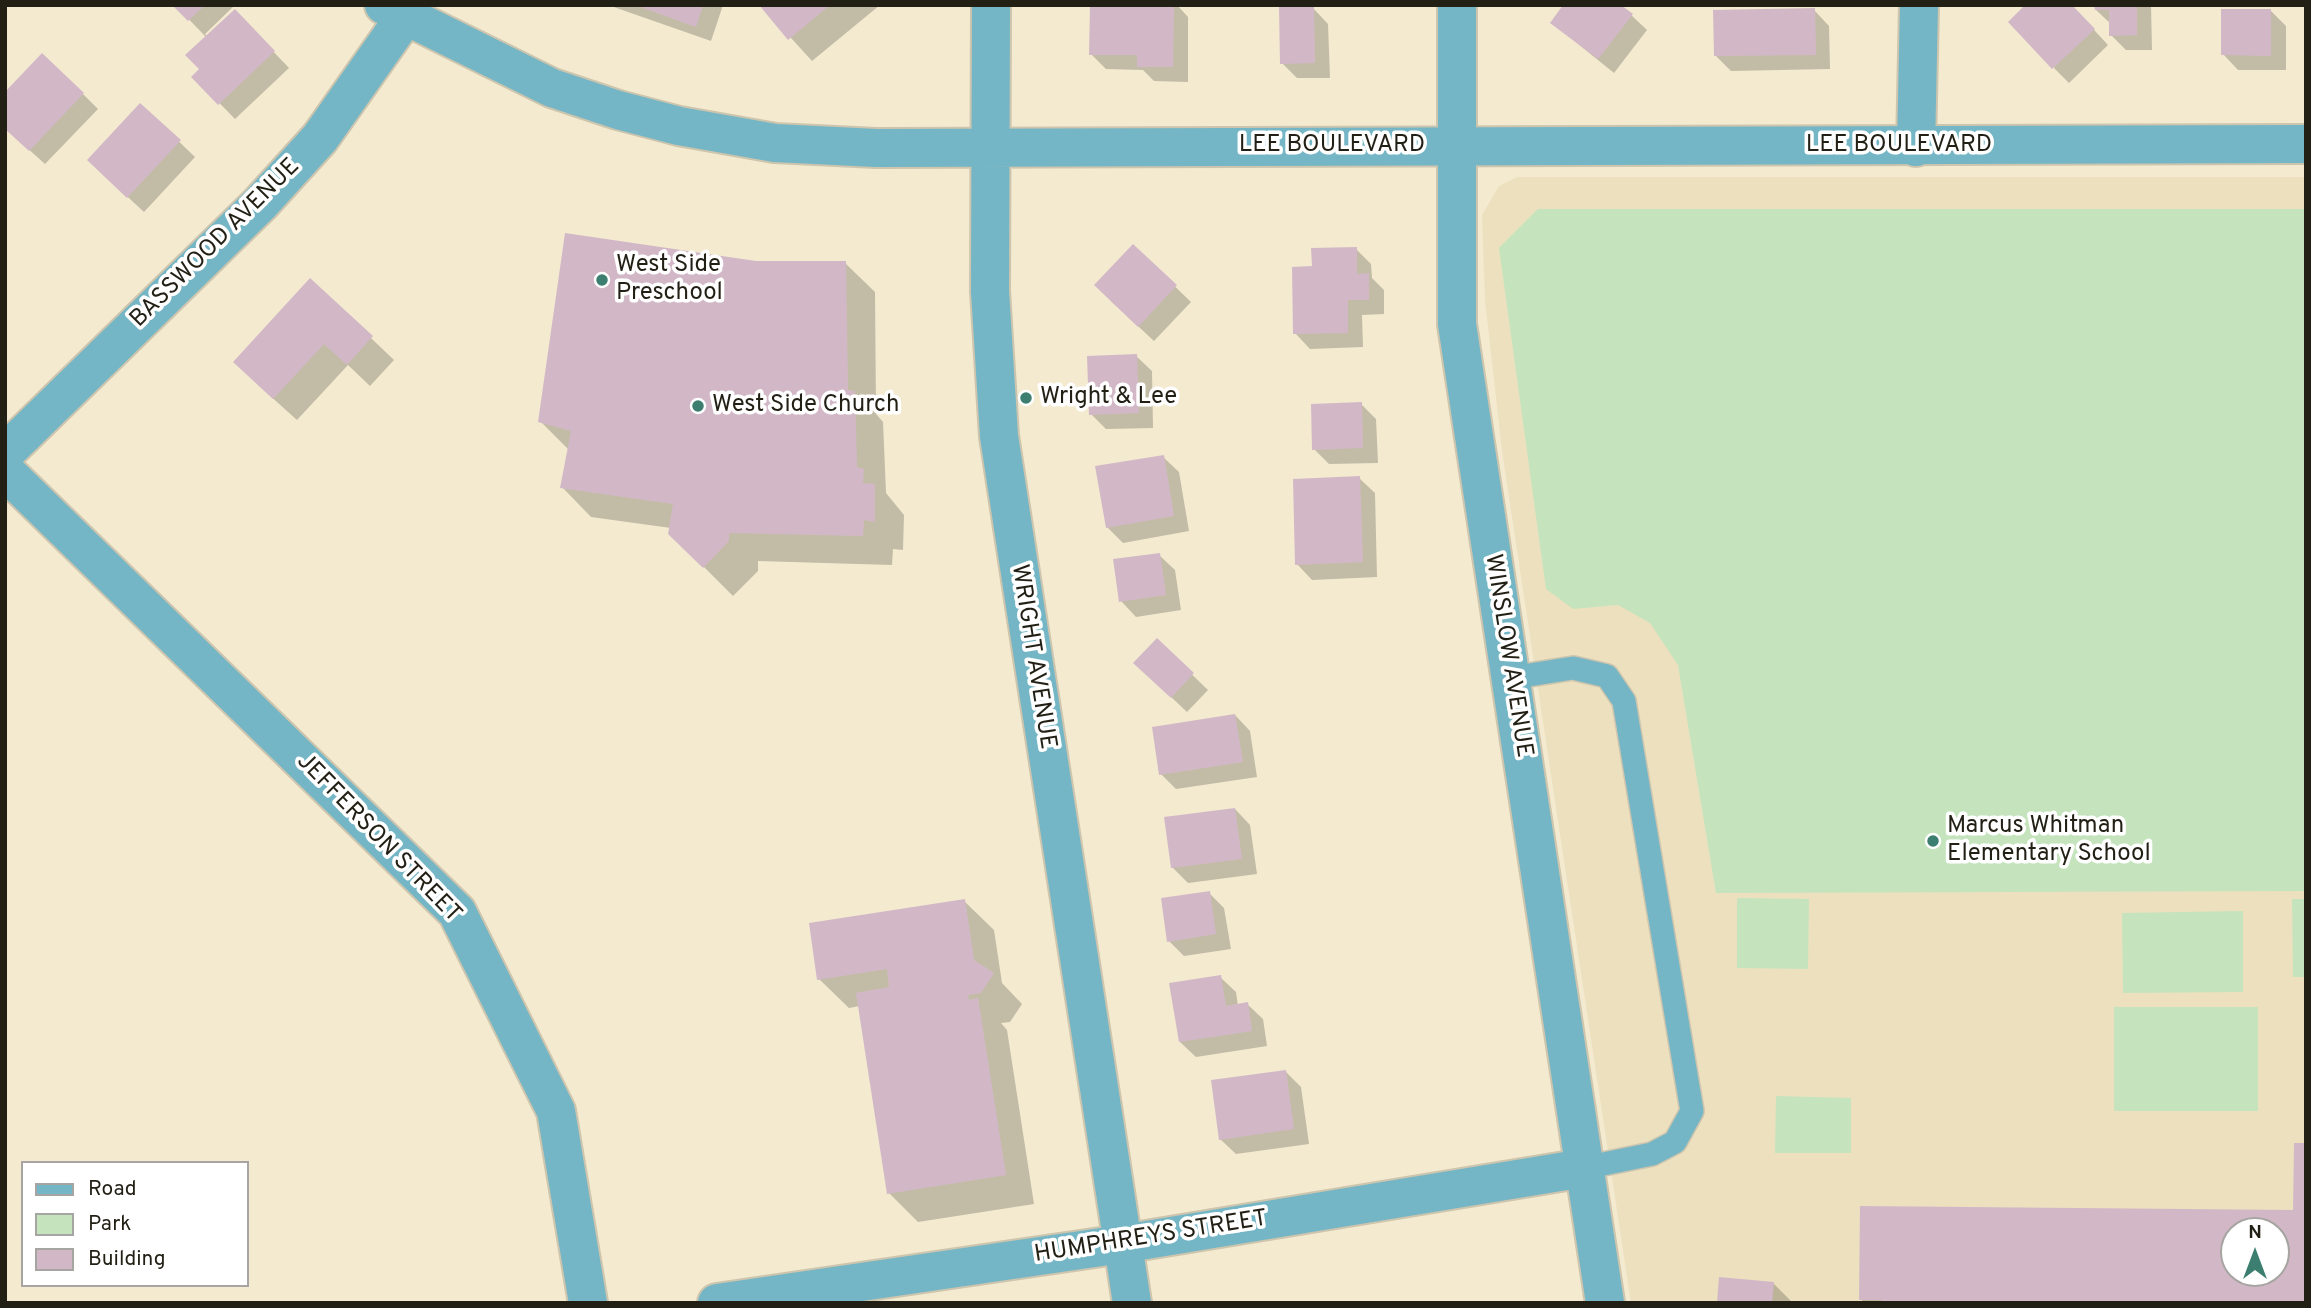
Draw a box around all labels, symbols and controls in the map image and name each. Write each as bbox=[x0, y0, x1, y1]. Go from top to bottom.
street label: LEE BOULEVARD bbox=[1239, 132, 1425, 160]
street label: LEE BOULEVARD bbox=[1806, 132, 1992, 160]
street label: BASSWOOD AVENUE bbox=[125, 153, 307, 335]
place label: West Side Preschool bbox=[616, 252, 723, 308]
marker: West Side Preschool bbox=[594, 272, 610, 288]
place label: Wright & Lee bbox=[1040, 384, 1177, 412]
marker: Wright & Lee bbox=[1018, 390, 1034, 406]
place label: West Side Church bbox=[712, 392, 900, 420]
marker: West Side Church bbox=[690, 398, 706, 414]
street label: WINSLOW AVENUE bbox=[1477, 552, 1537, 760]
street label: WRIGHT AVENUE bbox=[1003, 562, 1061, 752]
street label: JEFFERSON STREET bbox=[290, 748, 466, 930]
place label: Marcus Whitman Elementary School bbox=[1947, 813, 2151, 869]
marker: Marcus Whitman Elementary School bbox=[1925, 833, 1941, 849]
legend bbox=[21, 1161, 248, 1287]
text: Road bbox=[88, 1176, 137, 1203]
street label: HUMPHREYS STREET bbox=[1032, 1205, 1270, 1271]
text: Park bbox=[88, 1211, 131, 1238]
north arrow bbox=[2220, 1217, 2290, 1287]
text: N bbox=[2248, 1221, 2262, 1245]
text: Building bbox=[88, 1246, 166, 1273]

